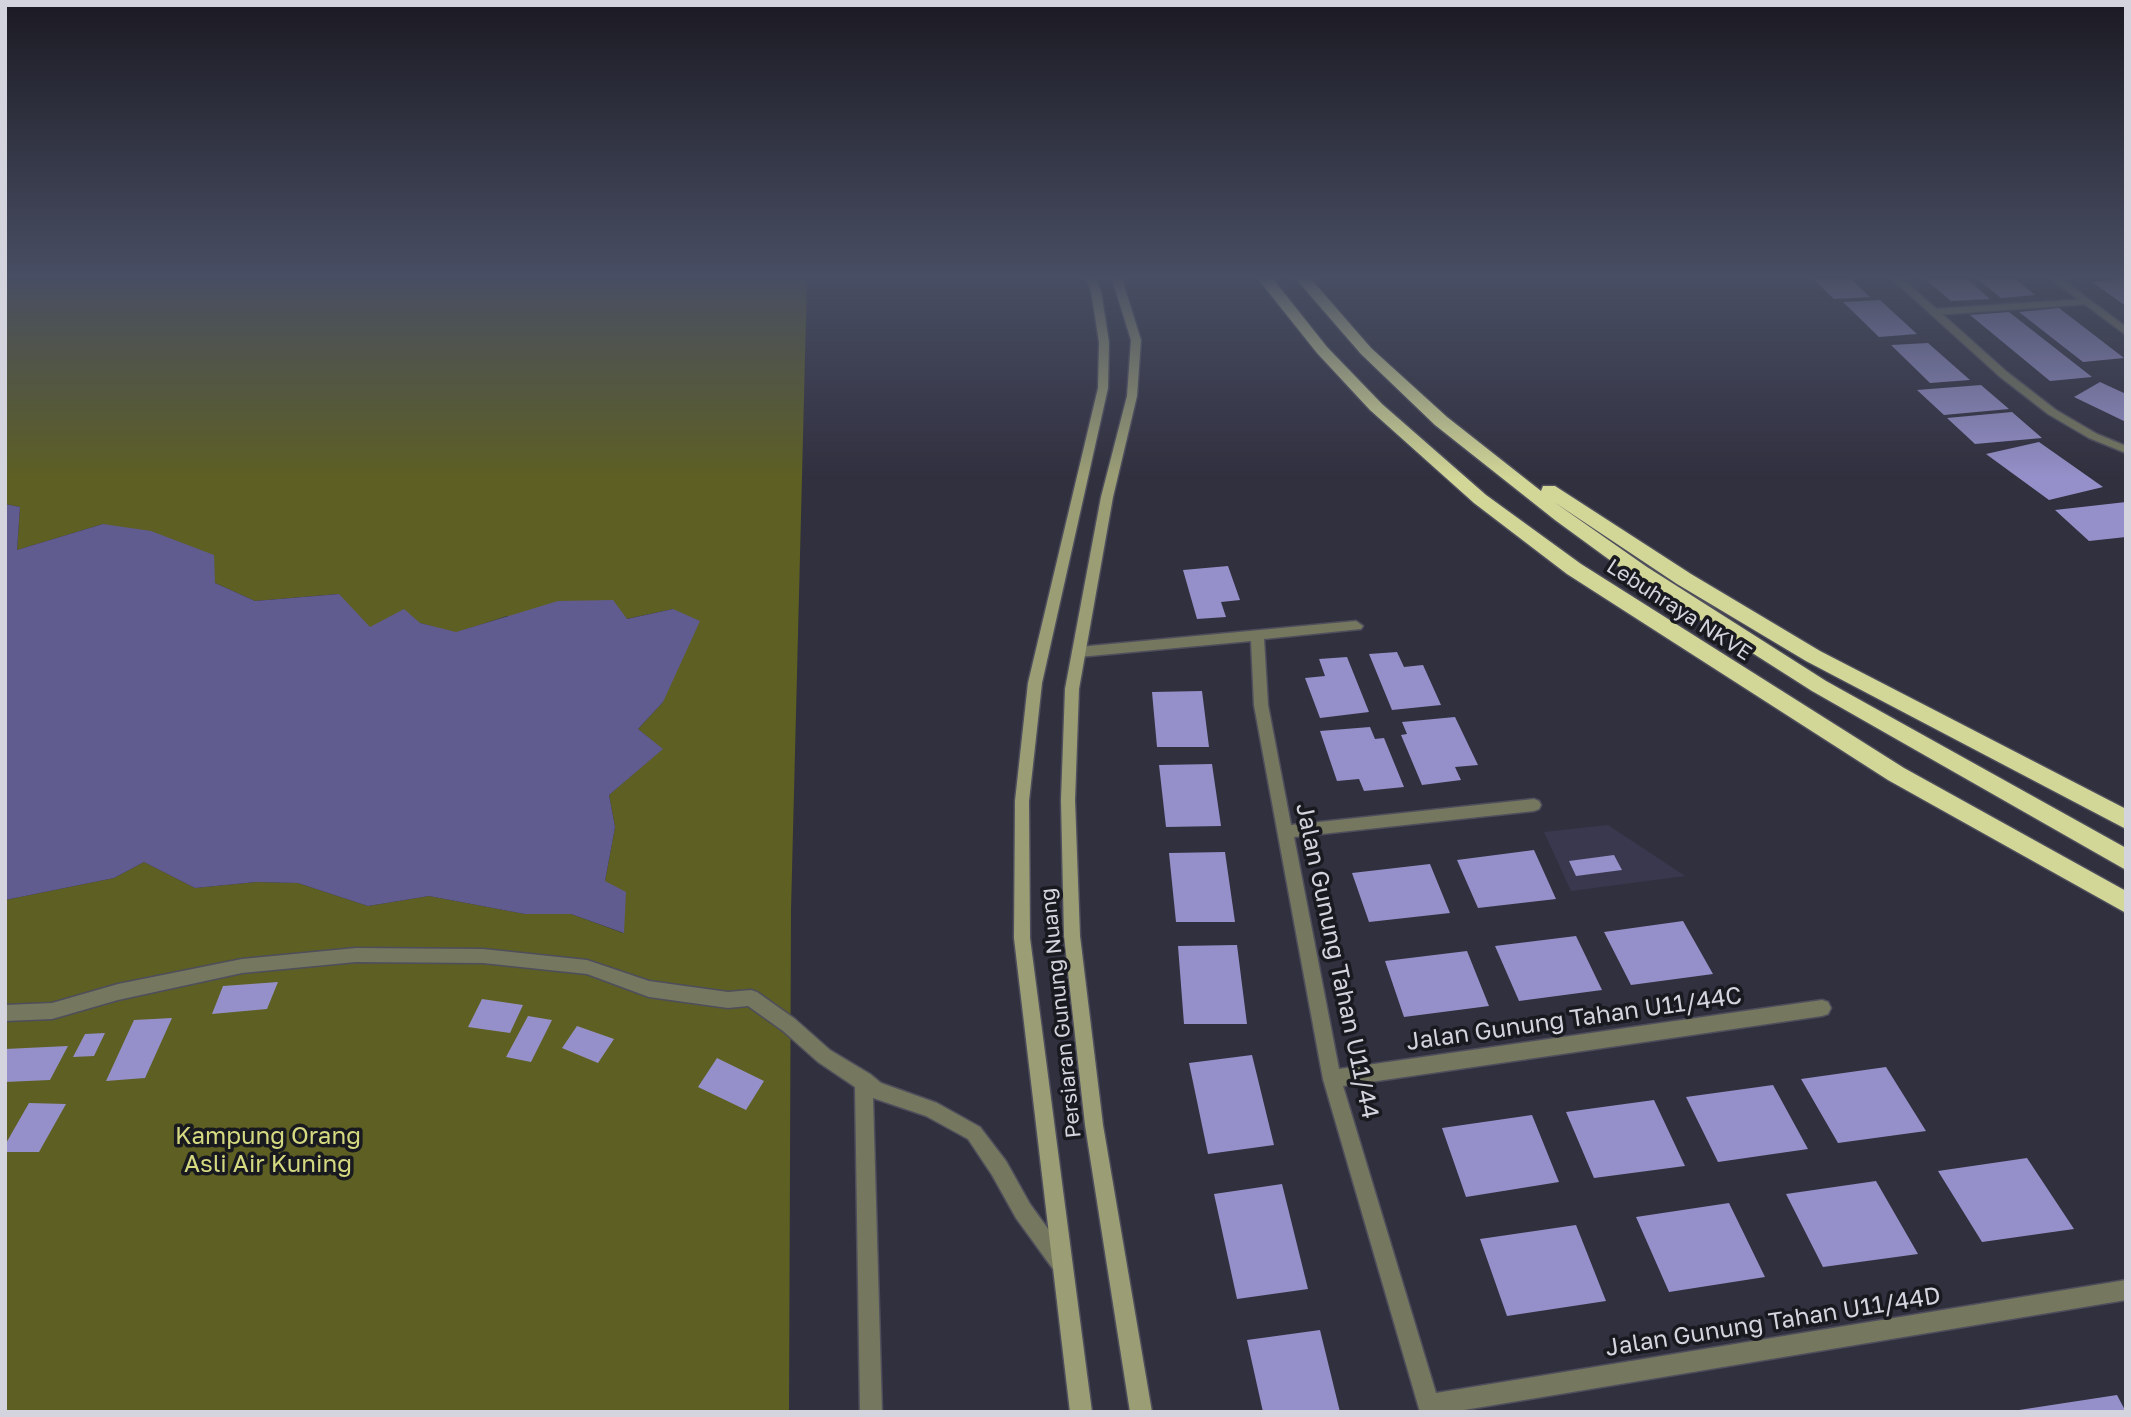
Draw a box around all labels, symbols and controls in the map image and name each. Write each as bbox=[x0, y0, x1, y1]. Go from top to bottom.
street label: Lebuhraya NKVE bbox=[1602, 554, 1756, 666]
street label: Jalan Gunung Tahan U11/44 bbox=[1289, 800, 1385, 1122]
street label: Persiaran Gunung Nuang bbox=[1035, 887, 1087, 1139]
street label: Jalan Gunung Tahan U11/44C bbox=[1404, 981, 1744, 1057]
park label: Kampung Orang Asli Air Kuning bbox=[175, 1122, 361, 1178]
street label: Jalan Gunung Tahan U11/44D bbox=[1603, 1281, 1943, 1363]

